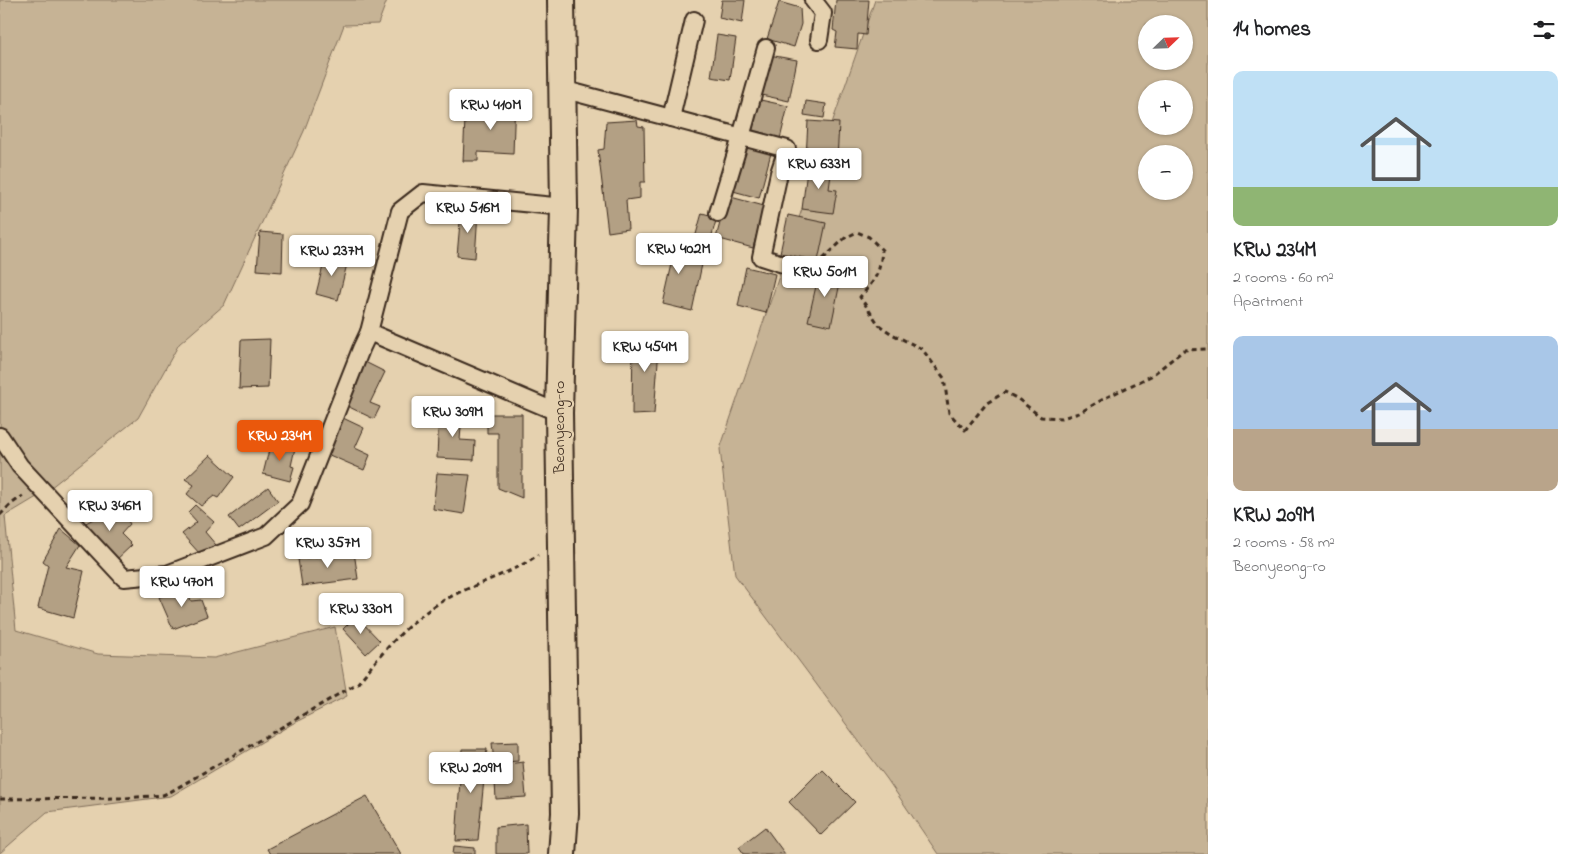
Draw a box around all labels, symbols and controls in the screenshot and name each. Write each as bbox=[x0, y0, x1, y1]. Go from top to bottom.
north arrow bbox=[1138, 15, 1192, 70]
map controls bbox=[1138, 15, 1193, 200]
text: 14 homes bbox=[1233, 15, 1311, 45]
icon: filters bbox=[1530, 16, 1558, 44]
button: + bbox=[1138, 80, 1193, 135]
pin: KRW 410M bbox=[439, 88, 543, 131]
text: KRW 410M bbox=[460, 93, 522, 117]
icon: home bbox=[1351, 104, 1441, 194]
button: − bbox=[1138, 145, 1193, 200]
pin: KRW 633M bbox=[767, 148, 871, 190]
text: KRW 633M bbox=[788, 152, 850, 176]
pin: KRW 516M bbox=[416, 192, 520, 234]
text: KRW 516M bbox=[436, 196, 500, 220]
pin: KRW 402M bbox=[627, 232, 731, 275]
pin: KRW 237M bbox=[280, 234, 384, 277]
text: KRW 234M bbox=[1233, 236, 1317, 266]
text: KRW 402M bbox=[647, 237, 711, 261]
text: KRW 237M bbox=[300, 239, 364, 263]
pin: KRW 501M bbox=[773, 256, 877, 298]
text: KRW 501M bbox=[793, 260, 857, 284]
text: 2 rooms · 60 m² bbox=[1233, 266, 1334, 290]
text: Apartment bbox=[1233, 290, 1303, 314]
pin: KRW 454M bbox=[593, 330, 697, 373]
text: KRW 454M bbox=[612, 335, 678, 359]
icon: home bbox=[1351, 369, 1441, 459]
street label: Beonyeong-ro bbox=[548, 381, 572, 474]
pin: KRW 309M bbox=[401, 396, 505, 438]
text: KRW 309M bbox=[422, 400, 484, 424]
pin: KRW 234M bbox=[228, 420, 332, 462]
text: KRW 234M bbox=[248, 424, 312, 448]
pin: KRW 346M bbox=[58, 490, 162, 532]
text: KRW 346M bbox=[79, 494, 141, 518]
text: KRW 209M bbox=[1233, 501, 1315, 531]
pin: KRW 357M bbox=[276, 526, 380, 569]
text: KRW 357M bbox=[295, 531, 361, 555]
text: 2 rooms · 58 m² bbox=[1233, 531, 1335, 555]
text: Beonyeong-ro bbox=[1233, 555, 1326, 579]
pin: KRW 470M bbox=[130, 566, 234, 608]
text: KRW 470M bbox=[151, 570, 213, 594]
pin: KRW 330M bbox=[309, 592, 413, 635]
text: KRW 330M bbox=[330, 597, 392, 621]
pin: KRW 209M bbox=[419, 752, 523, 794]
text: KRW 209M bbox=[440, 756, 502, 780]

